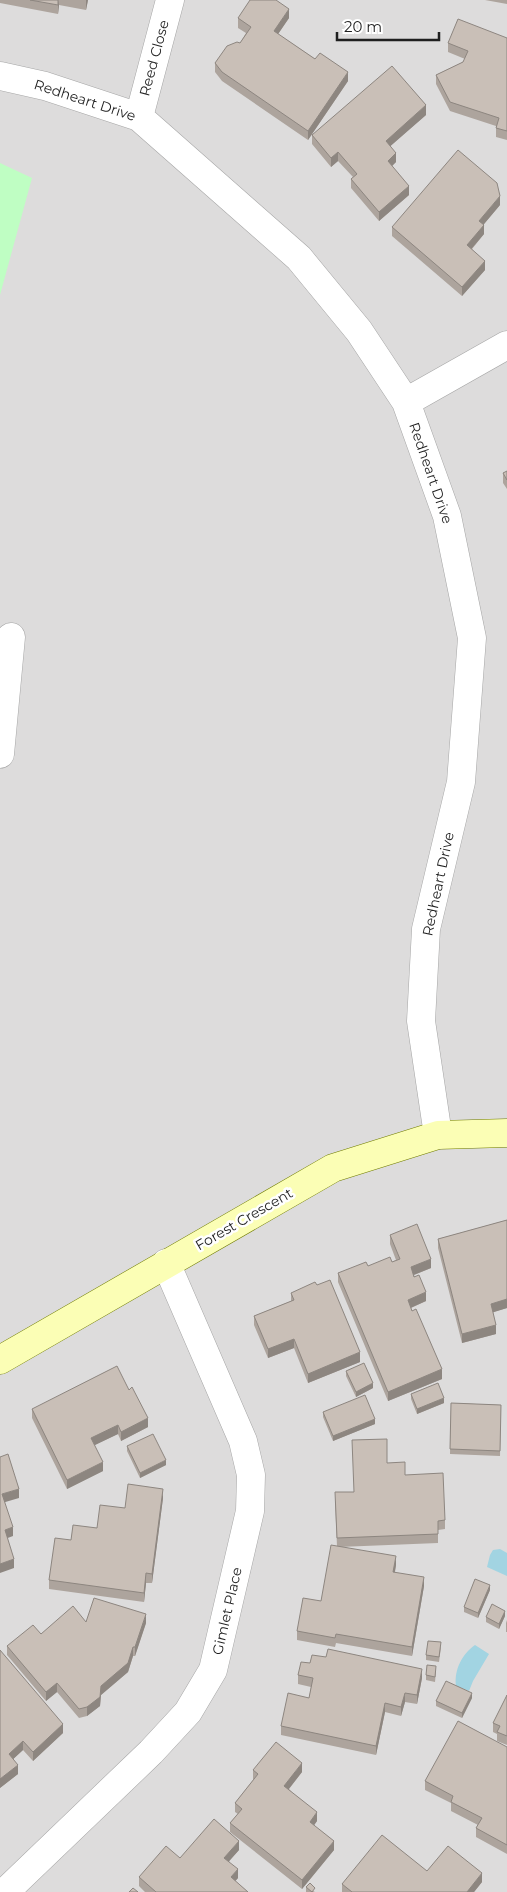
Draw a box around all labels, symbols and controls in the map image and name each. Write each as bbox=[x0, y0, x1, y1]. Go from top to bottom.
scale bar bbox=[337, 10, 440, 42]
text: 20 m bbox=[344, 17, 382, 36]
street label: Reed Close bbox=[135, 18, 173, 98]
street label: Redheart Drive bbox=[32, 75, 138, 125]
street label: Redheart Drive bbox=[405, 420, 457, 526]
street label: Redheart Drive bbox=[418, 830, 458, 938]
street label: Forest Crescent bbox=[192, 1184, 296, 1254]
street label: Gimlet Place bbox=[208, 1565, 246, 1657]

